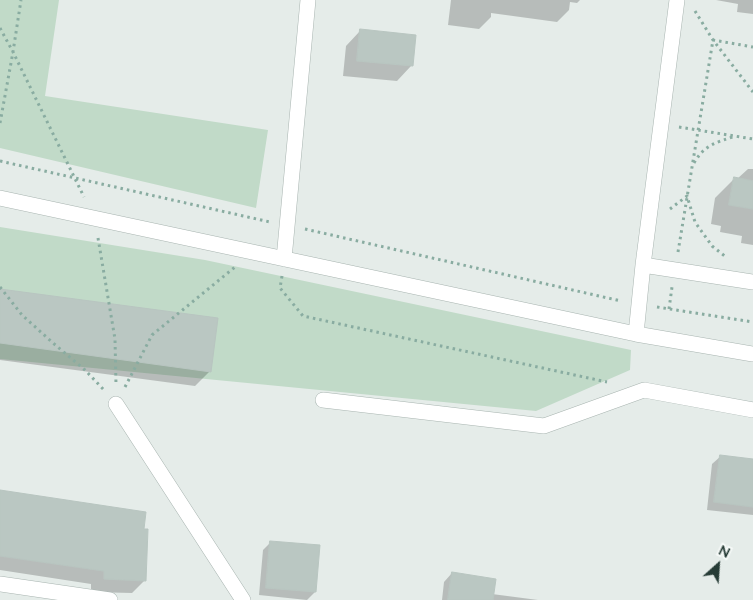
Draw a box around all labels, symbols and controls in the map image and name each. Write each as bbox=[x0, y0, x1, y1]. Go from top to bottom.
north arrow bbox=[693, 540, 743, 590]
text: N bbox=[716, 541, 733, 561]

